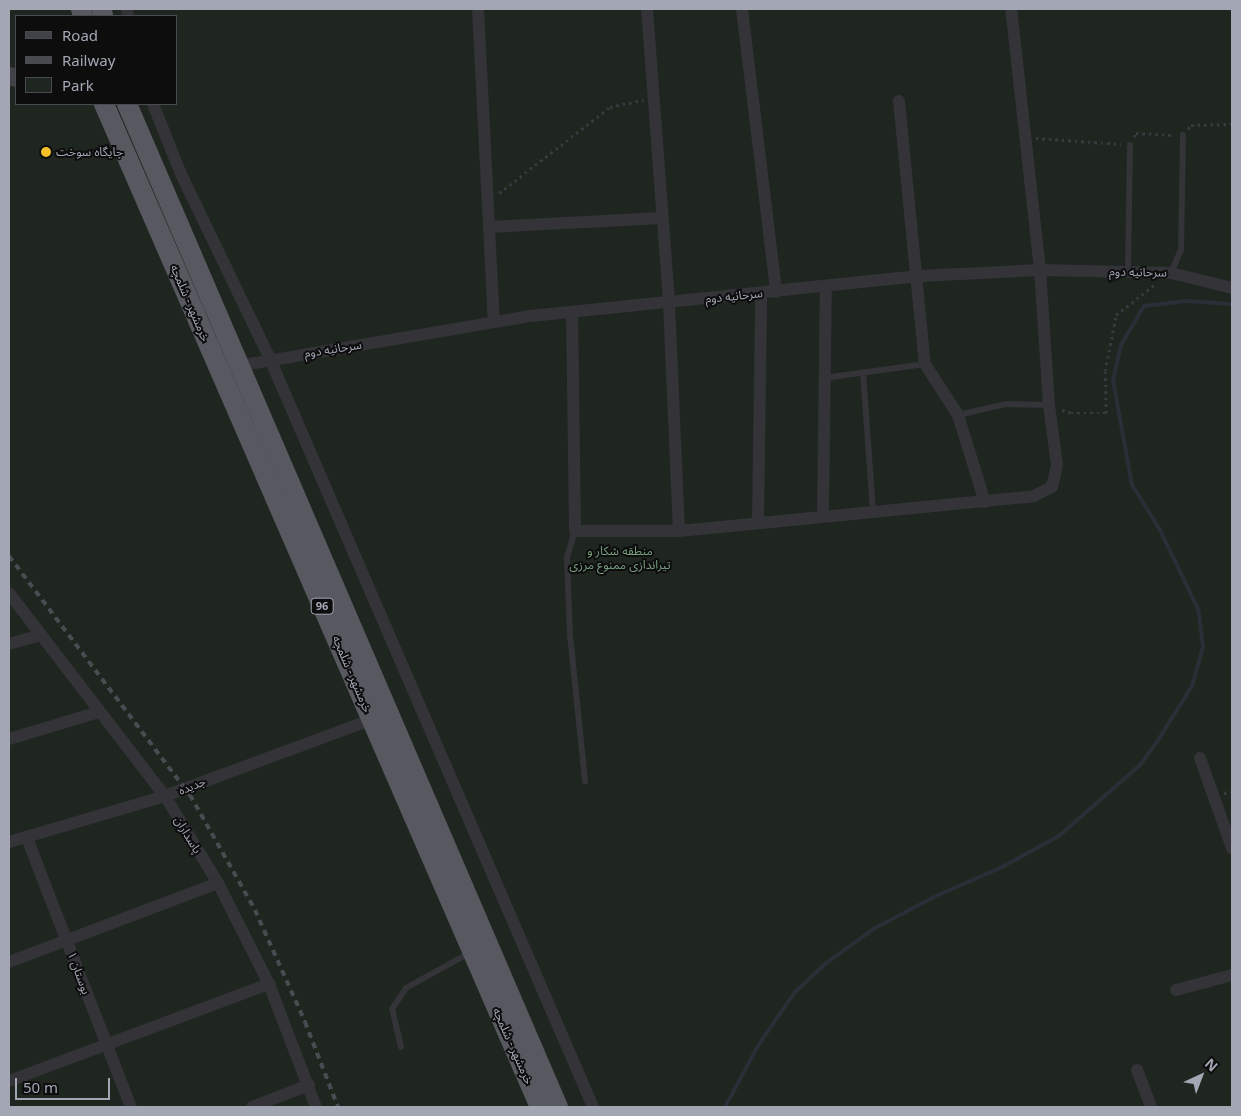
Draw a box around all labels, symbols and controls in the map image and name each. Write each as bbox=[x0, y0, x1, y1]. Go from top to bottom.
legend bbox=[15, 15, 178, 105]
text: Road bbox=[62, 25, 98, 45]
text: Railway bbox=[62, 50, 115, 70]
text: Park bbox=[62, 75, 94, 95]
place label: جایگاه سوخت bbox=[56, 145, 123, 159]
marker: جایگاه سوخت bbox=[40, 146, 52, 158]
street label: خرمشهر - شلمچه bbox=[167, 262, 213, 344]
street label: سرحانیه دوم bbox=[1109, 264, 1167, 280]
street label: سرحانیه دوم bbox=[705, 286, 763, 306]
street label: سرحانیه دوم bbox=[303, 337, 363, 361]
park label: منطقه شکار و تیراندازی ممنوع مرزی bbox=[569, 544, 671, 572]
road number: 96 bbox=[310, 598, 334, 614]
street label: خرمشهر - شلمچه bbox=[329, 633, 375, 715]
street label: جدیده bbox=[176, 774, 208, 798]
street label: پاسداران bbox=[171, 814, 205, 856]
street label: بوستان ۱ bbox=[65, 950, 93, 996]
street label: خرمشهر - شلمچه bbox=[490, 1006, 536, 1086]
north arrow bbox=[1176, 1051, 1226, 1101]
text: N bbox=[1201, 1054, 1222, 1075]
scale bar bbox=[18, 1068, 112, 1100]
text: 50 m bbox=[23, 1077, 58, 1097]

